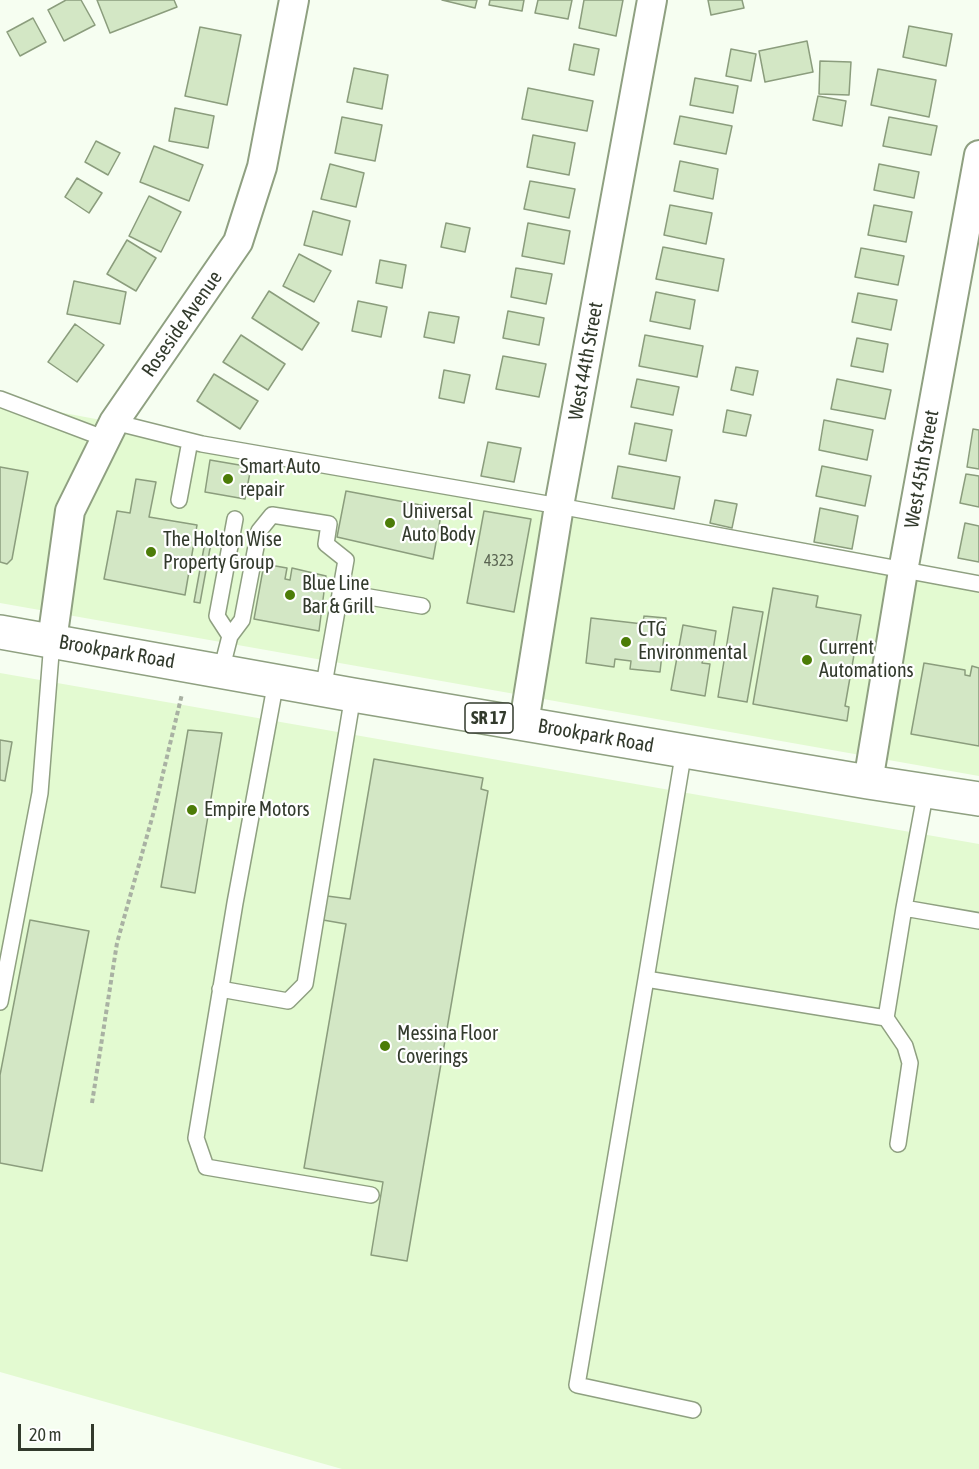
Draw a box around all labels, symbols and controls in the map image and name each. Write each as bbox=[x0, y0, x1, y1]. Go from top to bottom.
street label: Roseside Avenue bbox=[137, 266, 227, 382]
street label: West 44th Street bbox=[564, 300, 608, 422]
street label: West 45th Street bbox=[900, 408, 944, 530]
place label: Smart Auto repair bbox=[240, 455, 321, 502]
marker: Smart Auto repair bbox=[221, 472, 235, 486]
place label: Universal Auto Body bbox=[402, 500, 476, 547]
marker: Universal Auto Body bbox=[383, 516, 397, 530]
place label: The Holton Wise Property Group bbox=[163, 528, 282, 575]
marker: The Holton Wise Property Group bbox=[144, 545, 158, 559]
house number: 4323 bbox=[484, 551, 514, 571]
place label: Blue Line Bar & Grill bbox=[302, 572, 374, 619]
marker: Blue Line Bar & Grill bbox=[283, 588, 297, 602]
place label: CTG Environmental bbox=[638, 618, 748, 665]
street label: Brookpark Road bbox=[57, 630, 177, 674]
marker: CTG Environmental bbox=[619, 635, 633, 649]
place label: Current Automations bbox=[819, 636, 914, 683]
marker: Current Automations bbox=[800, 653, 814, 667]
road number: SR 17 bbox=[465, 703, 513, 733]
street label: Brookpark Road bbox=[536, 714, 656, 758]
place label: Empire Motors bbox=[204, 798, 309, 822]
marker: Empire Motors bbox=[185, 803, 199, 817]
place label: Messina Floor Coverings bbox=[397, 1022, 498, 1069]
marker: Messina Floor Coverings bbox=[378, 1039, 392, 1053]
scale bar bbox=[21, 1412, 98, 1450]
text: 20 m bbox=[29, 1424, 61, 1445]

